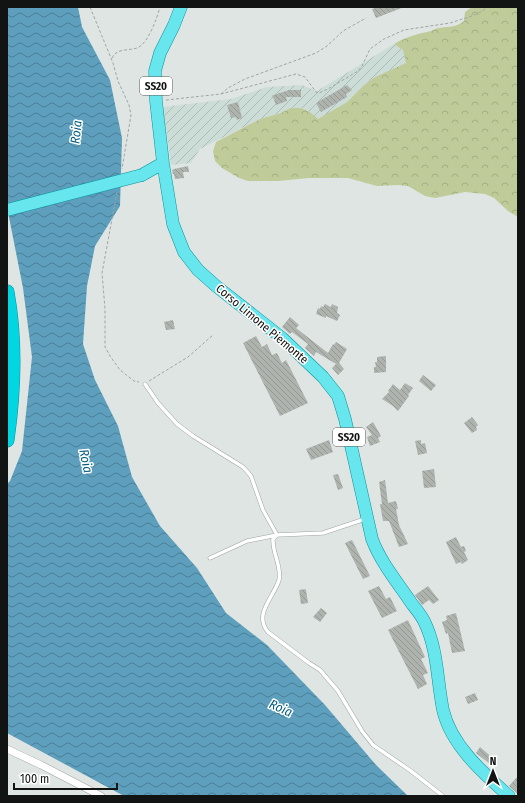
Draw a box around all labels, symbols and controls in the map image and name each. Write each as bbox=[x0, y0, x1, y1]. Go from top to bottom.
road number: SS20 bbox=[140, 77, 172, 95]
water label: Roia bbox=[67, 119, 85, 145]
street label: Corso Limone Piemonte bbox=[213, 281, 311, 367]
road number: SS20 bbox=[333, 428, 365, 446]
water label: Roia bbox=[76, 448, 96, 474]
water label: Roia bbox=[267, 696, 295, 720]
north arrow bbox=[473, 751, 513, 791]
text: N bbox=[490, 755, 496, 768]
scale bar bbox=[14, 765, 117, 791]
text: 100 m bbox=[20, 772, 49, 786]

